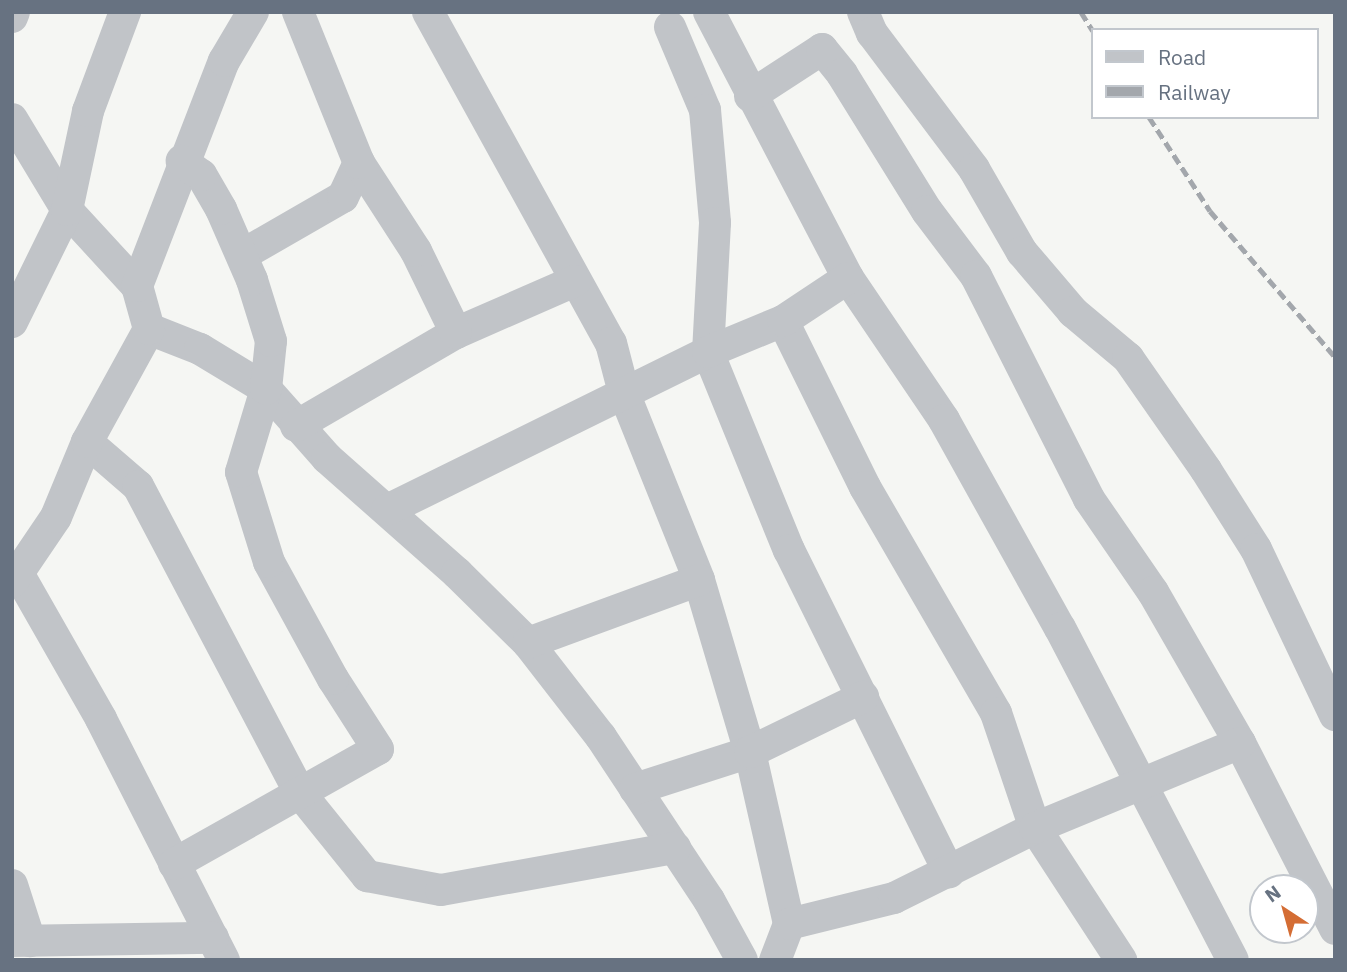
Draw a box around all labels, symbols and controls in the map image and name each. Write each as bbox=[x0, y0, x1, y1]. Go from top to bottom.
legend bbox=[1092, 28, 1319, 119]
text: Road bbox=[1158, 43, 1206, 71]
text: Railway bbox=[1158, 78, 1231, 106]
north arrow bbox=[1249, 874, 1319, 944]
text: N bbox=[1260, 880, 1285, 907]

